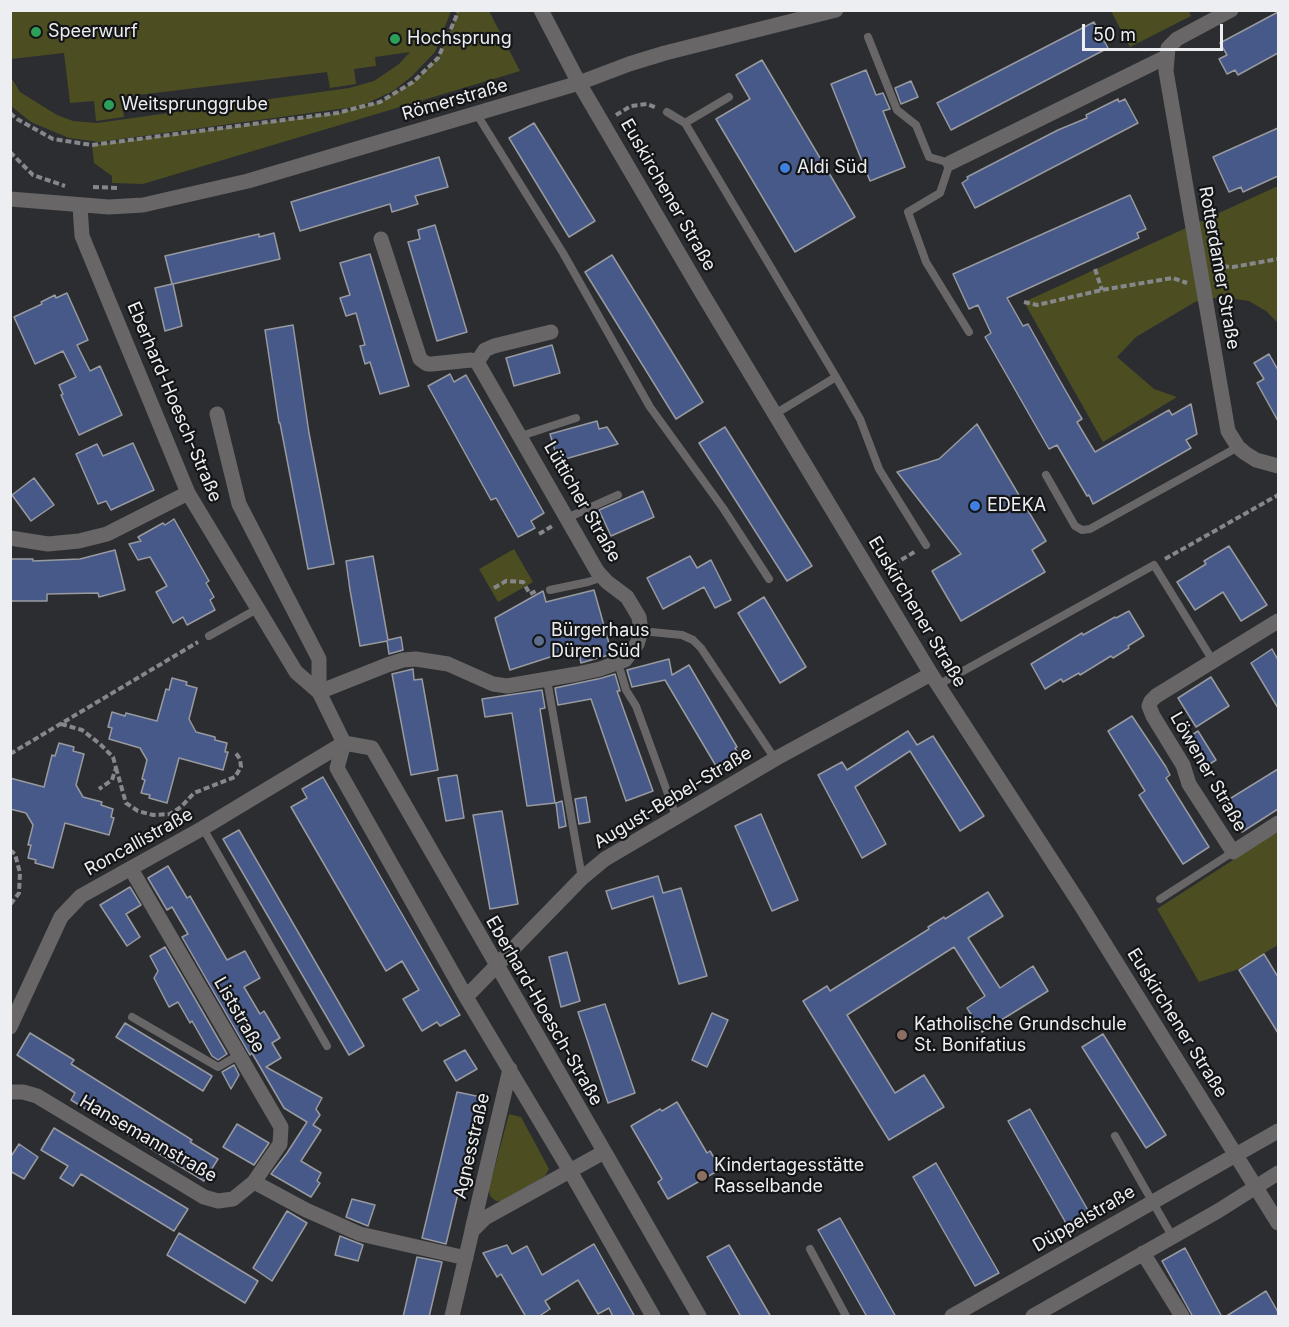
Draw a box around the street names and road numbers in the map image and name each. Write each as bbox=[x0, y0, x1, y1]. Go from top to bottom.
street label: Römerstraße bbox=[400, 75, 510, 125]
street label: Euskirchener Straße bbox=[616, 115, 720, 275]
street label: Rotterdamer Straße bbox=[1194, 185, 1244, 351]
street label: Eberhard-Hoesch-Straße bbox=[122, 299, 226, 505]
street label: Lütticher Straße bbox=[539, 438, 625, 566]
street label: Euskirchener Straße bbox=[863, 533, 971, 691]
street label: Löwener Straße bbox=[1165, 708, 1251, 836]
street label: August-Bebel-Straße bbox=[590, 742, 756, 854]
street label: Roncallistraße bbox=[81, 803, 197, 881]
street label: Eberhard-Hoesch-Straße bbox=[481, 912, 607, 1110]
street label: Euskirchener Straße bbox=[1122, 944, 1232, 1102]
street label: Liststraße bbox=[209, 973, 269, 1057]
street label: Hansemannstraße bbox=[75, 1091, 221, 1187]
street label: Agnesstraße bbox=[449, 1091, 495, 1201]
street label: Düppelstraße bbox=[1029, 1181, 1139, 1257]

